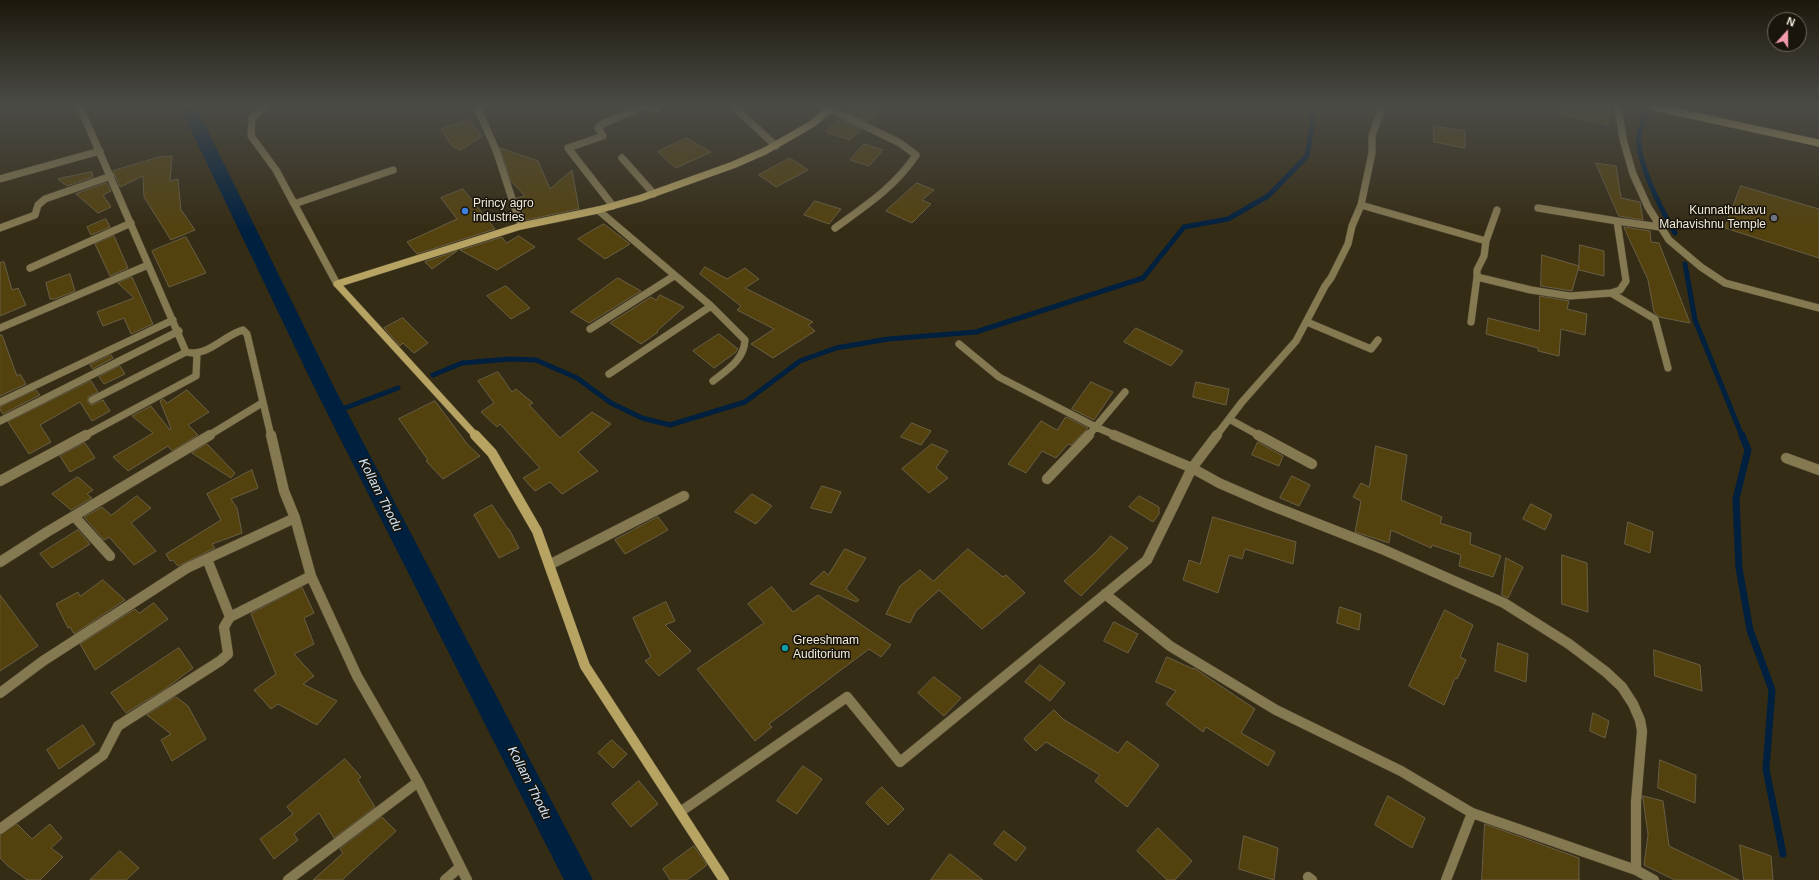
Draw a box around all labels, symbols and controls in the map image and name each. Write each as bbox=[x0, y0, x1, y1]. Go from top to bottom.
north arrow bbox=[1767, 12, 1807, 52]
text: N bbox=[1785, 15, 1797, 29]
place label: Princy agro industries bbox=[473, 197, 534, 225]
place label: Kunnathukavu Mahavishnu Temple bbox=[1659, 204, 1766, 232]
marker: Princy agro industries bbox=[460, 206, 470, 216]
marker: Kunnathukavu Mahavishnu Temple bbox=[1769, 213, 1779, 223]
water label: Kollam Thodu bbox=[355, 456, 405, 534]
place label: Greeshmam Auditorium bbox=[793, 634, 859, 662]
marker: Greeshmam Auditorium bbox=[780, 643, 790, 653]
water label: Kollam Thodu bbox=[504, 744, 554, 822]

